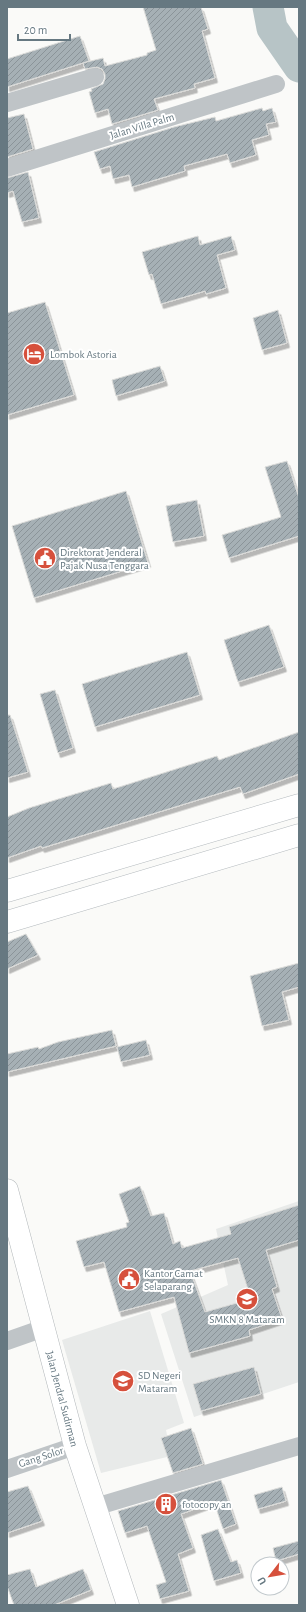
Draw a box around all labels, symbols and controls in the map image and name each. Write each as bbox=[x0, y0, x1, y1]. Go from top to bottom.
scale bar bbox=[18, 16, 70, 42]
text: 20 m bbox=[24, 24, 47, 36]
street label: Jalan Villa Palm bbox=[109, 111, 176, 141]
hotel icon: Lombok Astoria bbox=[21, 341, 47, 367]
place label: Lombok Astoria bbox=[50, 349, 117, 360]
public building icon: Direktorat Jenderal Pajak Nusa Tenggara bbox=[32, 545, 58, 571]
place label: Direktorat Jenderal Pajak Nusa Tenggara bbox=[60, 547, 149, 571]
public building icon: Kantor Camat Selaparang bbox=[116, 1266, 142, 1292]
place label: Kantor Camat Selaparang bbox=[144, 1268, 203, 1292]
school or university icon: SMKN 8 Mataram bbox=[234, 1286, 260, 1312]
place label: SMKN 8 Mataram bbox=[209, 1314, 285, 1325]
street label: Jalan Jendral Sudirman bbox=[44, 1350, 80, 1448]
school or university icon: SD Negeri Mataram bbox=[110, 1368, 136, 1394]
place label: SD Negeri Mataram bbox=[138, 1370, 181, 1394]
street label: Gang Solor bbox=[17, 1444, 65, 1469]
building icon: fotocopy an bbox=[153, 1491, 179, 1517]
place label: fotocopy an bbox=[182, 1499, 232, 1510]
north arrow bbox=[250, 1556, 290, 1596]
text: U bbox=[255, 1575, 268, 1587]

